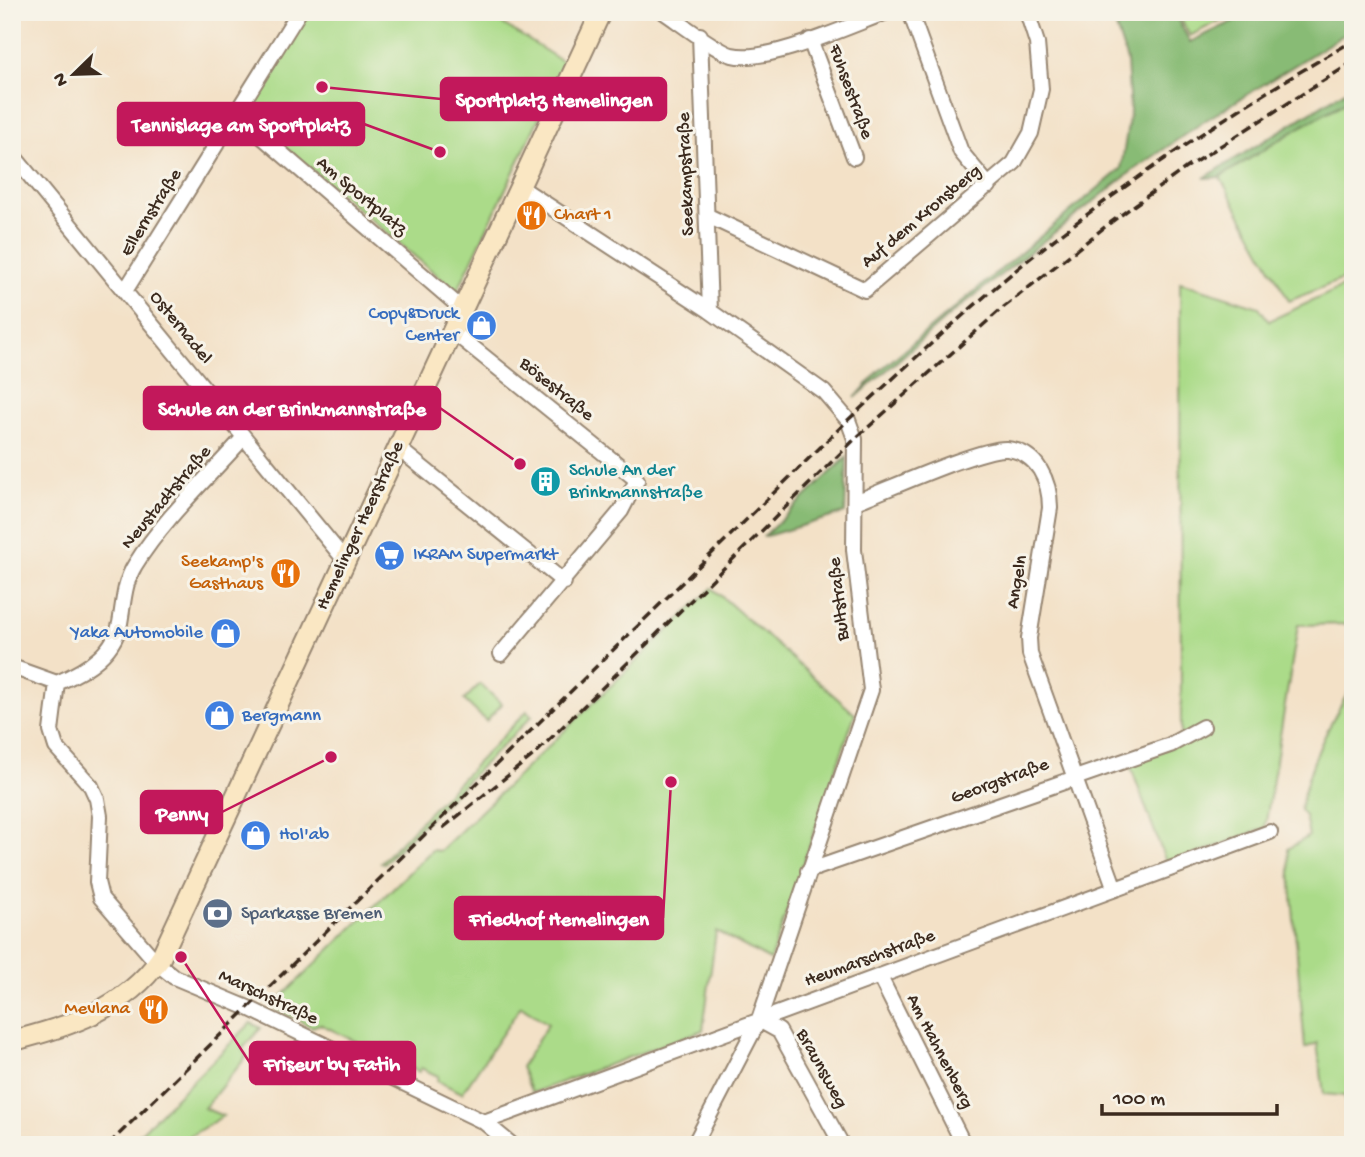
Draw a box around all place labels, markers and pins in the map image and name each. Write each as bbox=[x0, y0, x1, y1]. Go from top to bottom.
callout: Sportplatz Hemelingen bbox=[441, 78, 666, 120]
callout: Tennislage am Sportplatz bbox=[118, 103, 364, 145]
restaurant icon: Chart 1 bbox=[514, 198, 548, 232]
place label: Chart 1 bbox=[554, 204, 612, 227]
place label: Copy&Druck Center bbox=[368, 303, 461, 348]
shop icon: Copy&Druck Center bbox=[465, 308, 499, 342]
callout: Schule an der Brinkmannstraße bbox=[144, 387, 440, 429]
place label: Schule An der Brinkmannstraße bbox=[568, 460, 703, 505]
building icon: Schule An der Brinkmannstraße bbox=[529, 465, 563, 499]
supermarket icon: IKRAM Supermarkt bbox=[373, 538, 407, 572]
place label: IKRAM Supermarkt bbox=[413, 544, 560, 567]
place label: Seekamp's Gasthaus bbox=[181, 551, 264, 596]
restaurant icon: Seekamp's Gasthaus bbox=[269, 556, 303, 590]
shop icon: Yaka Automobile bbox=[209, 616, 243, 650]
place label: Yaka Automobile bbox=[69, 622, 203, 645]
shop icon: Bergmann bbox=[202, 699, 236, 733]
place label: Bergmann bbox=[241, 705, 321, 728]
callout: Penny bbox=[141, 791, 222, 833]
shop icon: Hol'ab bbox=[239, 818, 273, 852]
place label: Hol'ab bbox=[279, 824, 329, 847]
bank icon: Sparkasse Bremen bbox=[201, 897, 235, 931]
callout: Friedhof Hemelingen bbox=[455, 897, 663, 939]
place label: Sparkasse Bremen bbox=[241, 903, 382, 926]
restaurant icon: Mevlana bbox=[136, 992, 170, 1026]
place label: Mevlana bbox=[64, 998, 131, 1021]
callout: Friseur by Fatih bbox=[250, 1042, 415, 1084]

